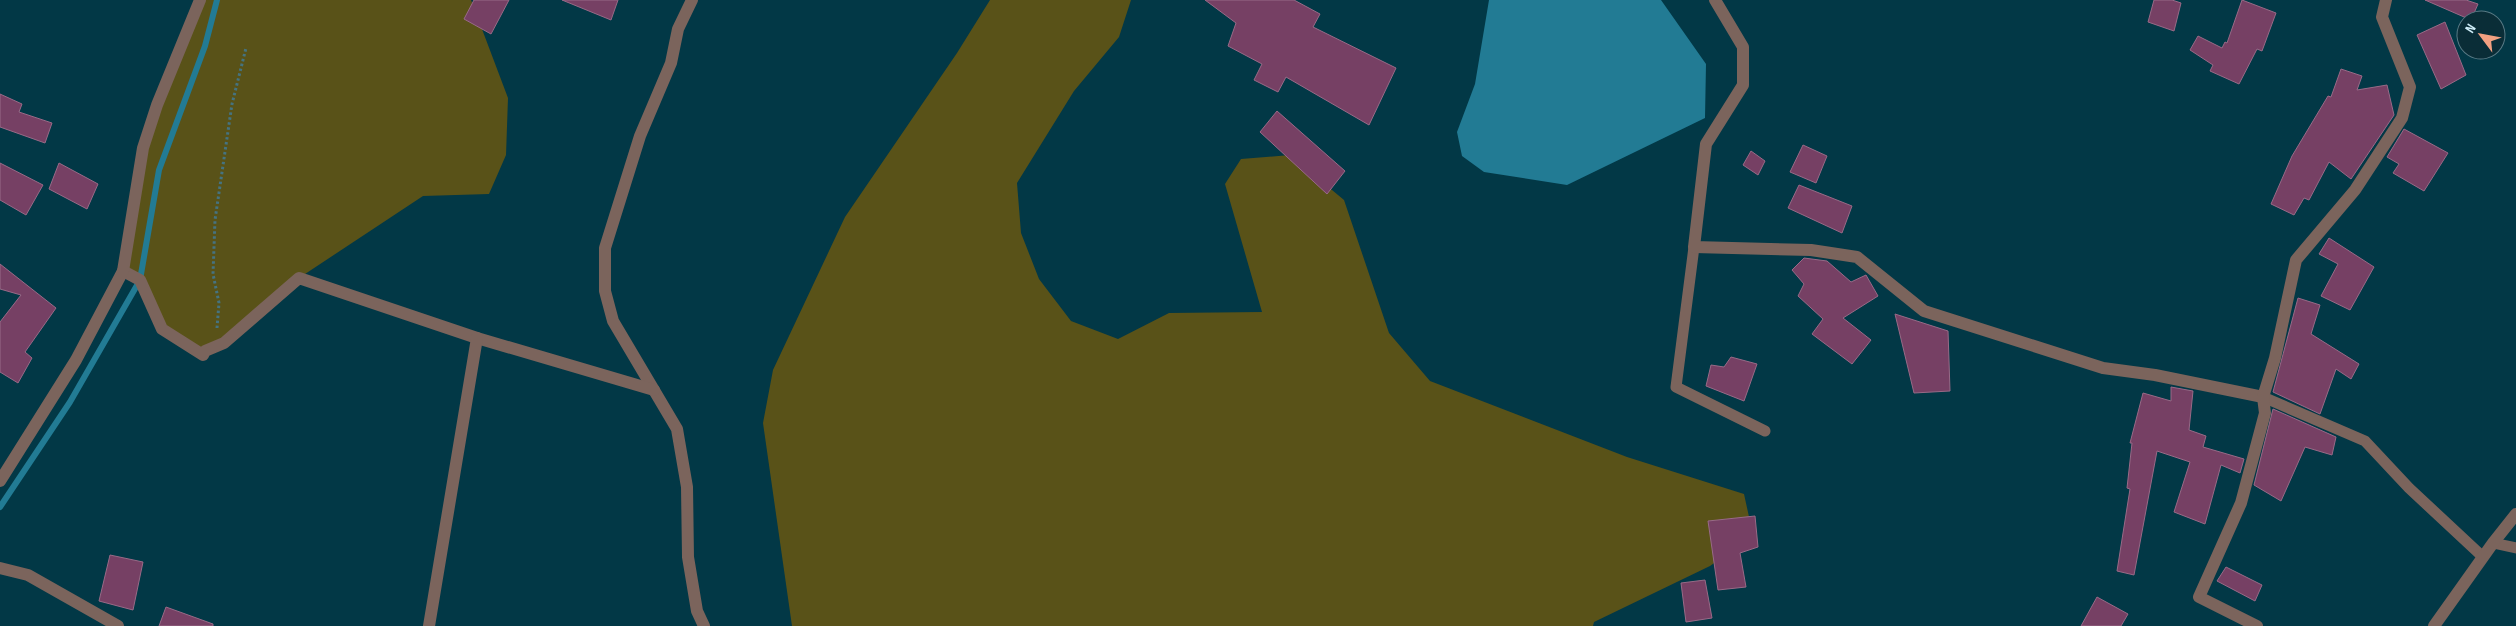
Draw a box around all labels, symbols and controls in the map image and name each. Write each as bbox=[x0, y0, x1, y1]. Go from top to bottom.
north arrow bbox=[2456, 10, 2506, 60]
text: N bbox=[2461, 21, 2480, 36]

